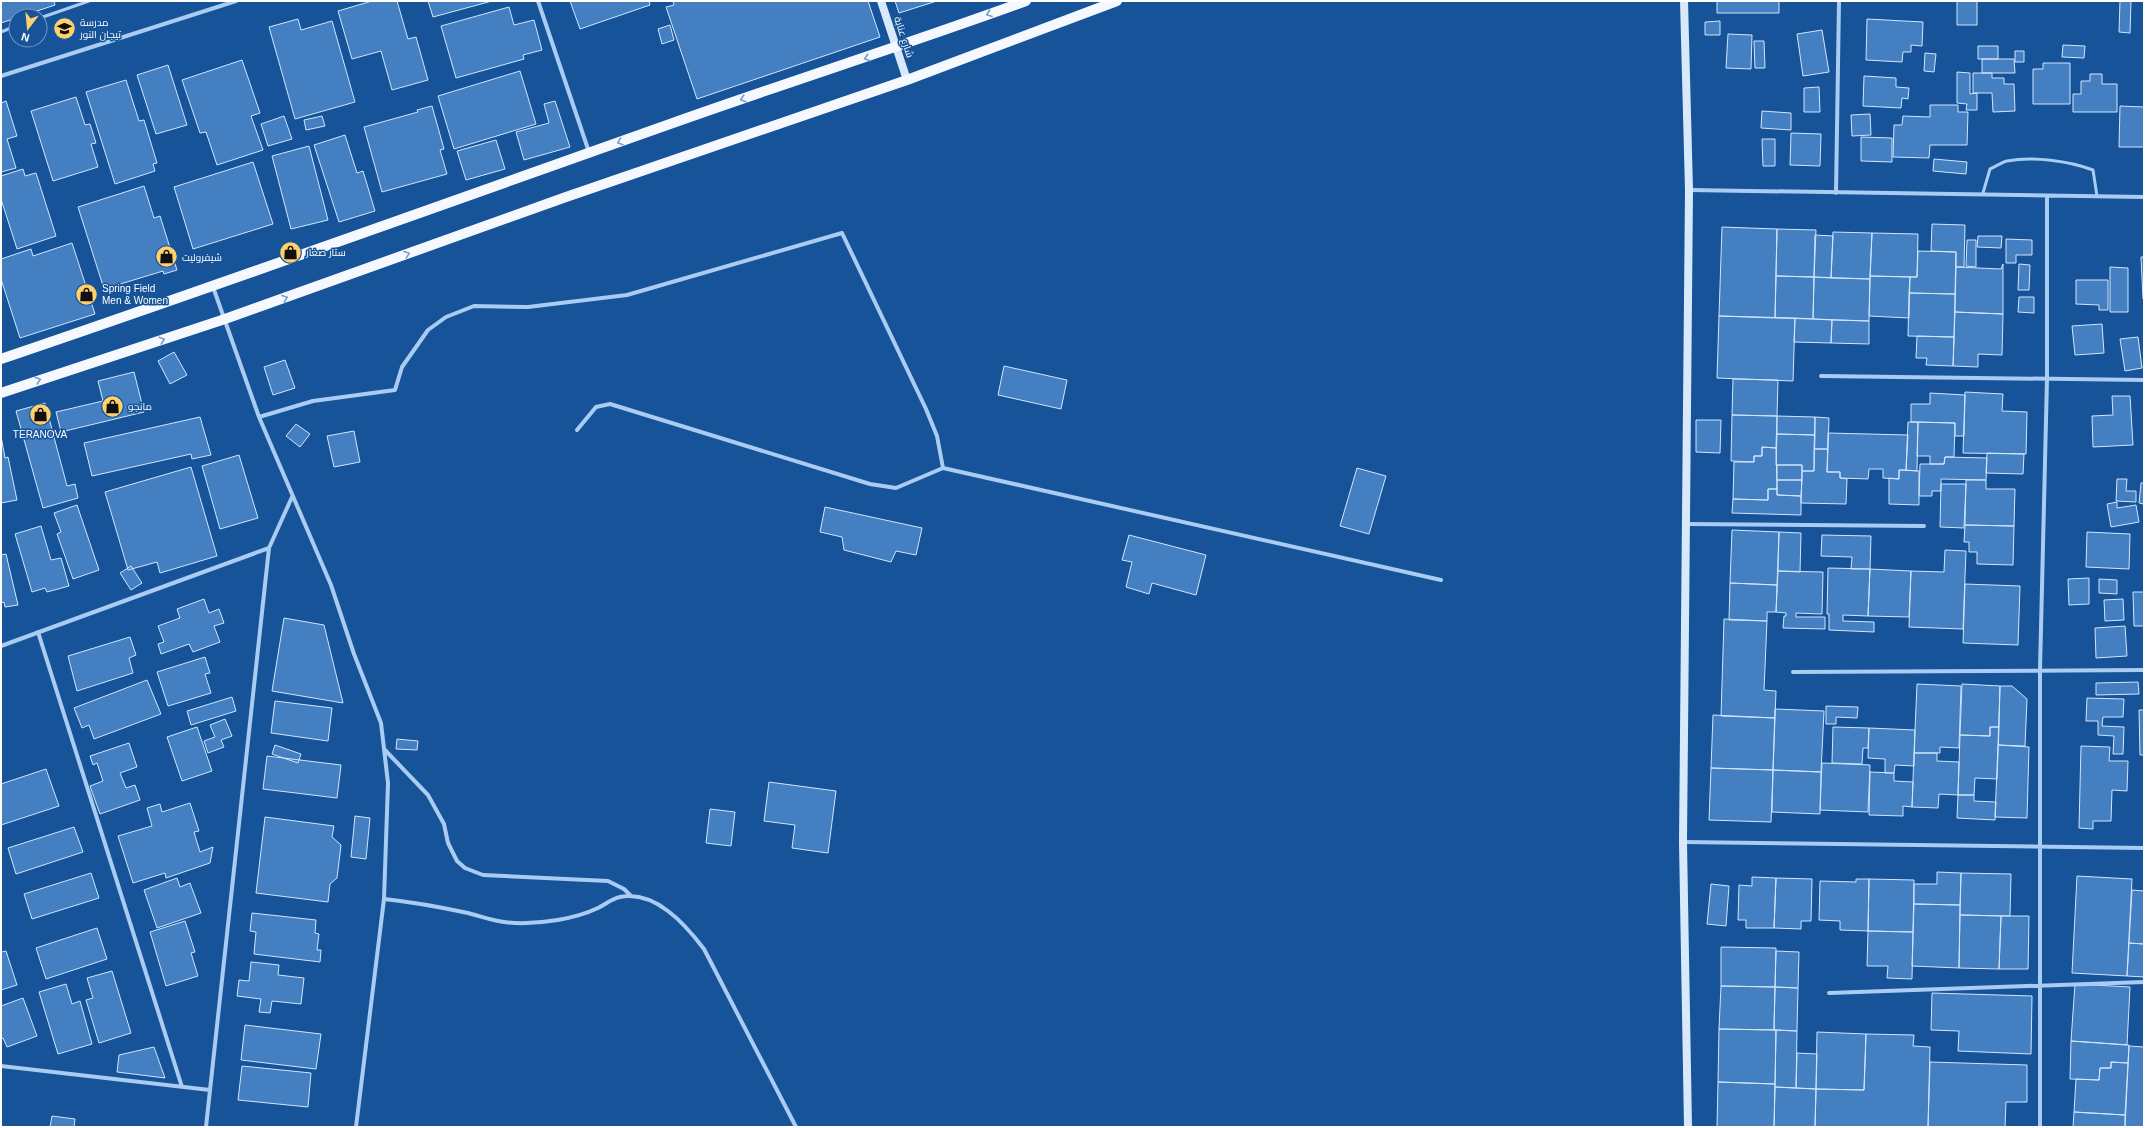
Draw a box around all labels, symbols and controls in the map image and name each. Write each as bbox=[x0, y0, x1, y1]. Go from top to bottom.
north arrow bbox=[8, 8, 48, 48]
one-way arrow bbox=[986, 10, 993, 18]
school or university icon: مدرسة تيجان النور bbox=[52, 15, 78, 41]
street label: شارع عنابة bbox=[891, 15, 916, 59]
place label: مدرسة تيجان النور bbox=[79, 17, 121, 41]
text: N bbox=[20, 31, 31, 44]
one-way arrow bbox=[863, 53, 870, 62]
one-way arrow bbox=[740, 94, 747, 103]
one-way arrow bbox=[617, 137, 624, 145]
shop icon: ستار صغار bbox=[277, 239, 303, 265]
shop icon: شيفروليت bbox=[154, 244, 180, 270]
place label: ستار صغار bbox=[305, 247, 346, 258]
one-way arrow bbox=[403, 250, 410, 259]
place label: شيفروليت bbox=[182, 252, 222, 263]
shop icon: Spring Field Men & Women bbox=[74, 281, 100, 307]
place label: Spring Field Men & Women bbox=[102, 283, 168, 306]
one-way arrow bbox=[281, 294, 288, 303]
one-way arrow bbox=[158, 336, 165, 345]
one-way arrow bbox=[34, 377, 41, 385]
shop icon: مانجو bbox=[99, 393, 125, 419]
shop icon: TERANOVA bbox=[27, 401, 53, 427]
place label: مانجو bbox=[128, 401, 152, 412]
place label: TERANOVA bbox=[13, 429, 67, 440]

